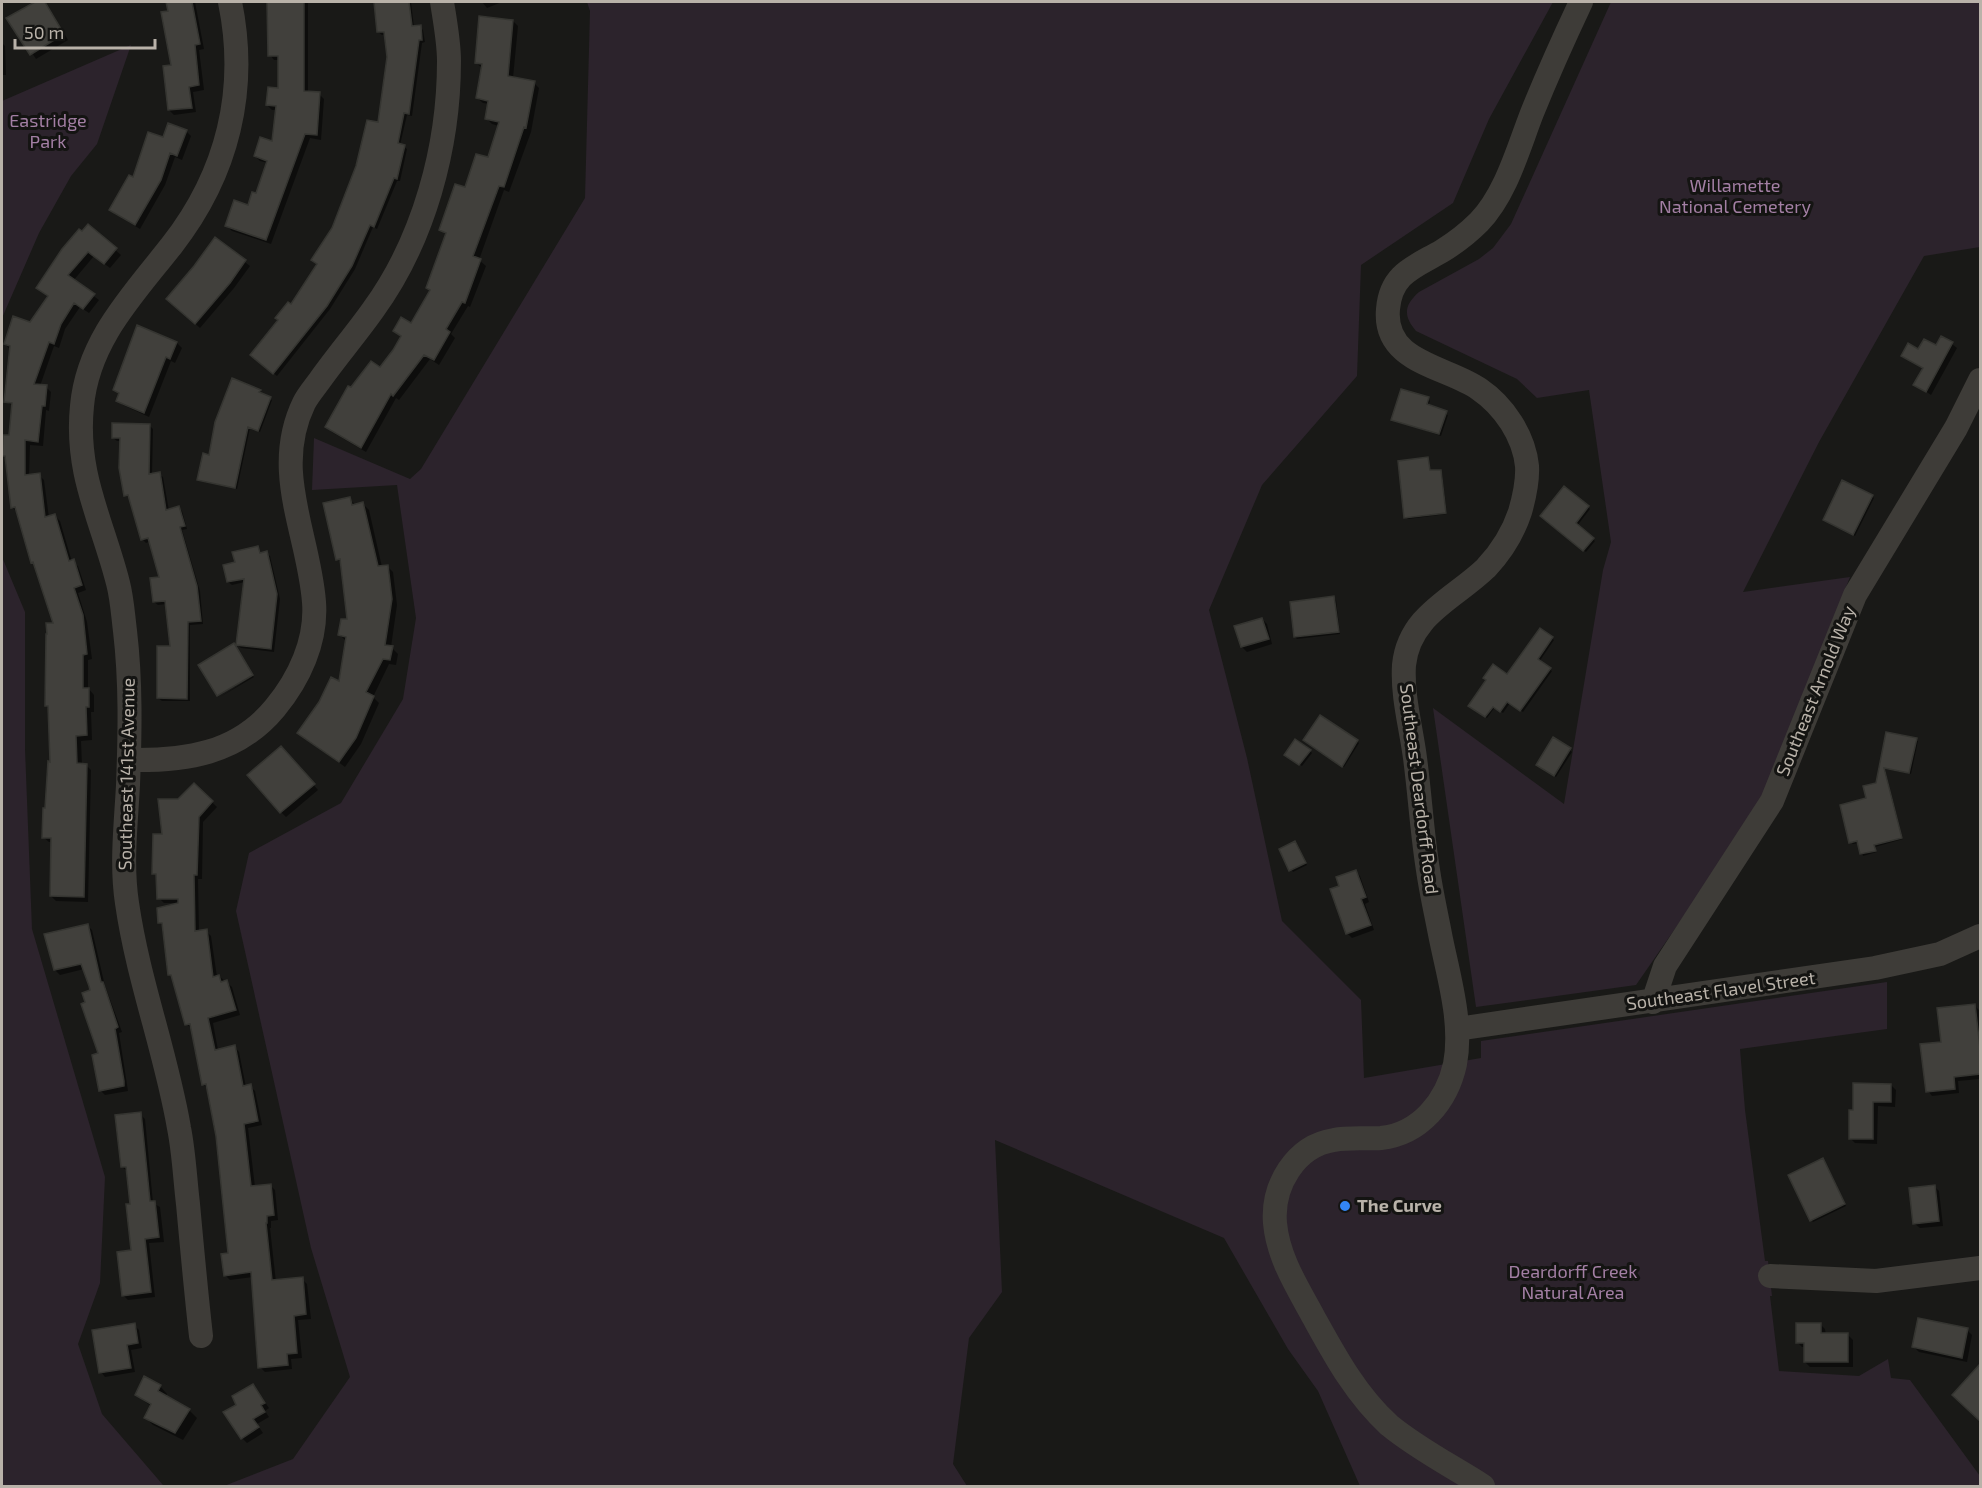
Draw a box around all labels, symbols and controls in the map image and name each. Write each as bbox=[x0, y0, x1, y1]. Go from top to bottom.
scale bar bbox=[15, 12, 154, 50]
text: 50 m bbox=[24, 21, 64, 43]
park label: Eastridge Park bbox=[9, 109, 87, 152]
park label: Willamette National Cemetery bbox=[1659, 174, 1811, 217]
street label: Southeast Arnold Way bbox=[1771, 602, 1860, 779]
street label: Southeast 141st Avenue bbox=[113, 677, 139, 871]
street label: Southeast Deardorff Road bbox=[1396, 682, 1444, 895]
street label: Southeast Flavel Street bbox=[1625, 966, 1817, 1014]
place label: The Curve bbox=[1357, 1194, 1442, 1216]
marker: The Curve bbox=[1338, 1199, 1352, 1213]
park label: Deardorff Creek Natural Area bbox=[1509, 1260, 1637, 1303]

